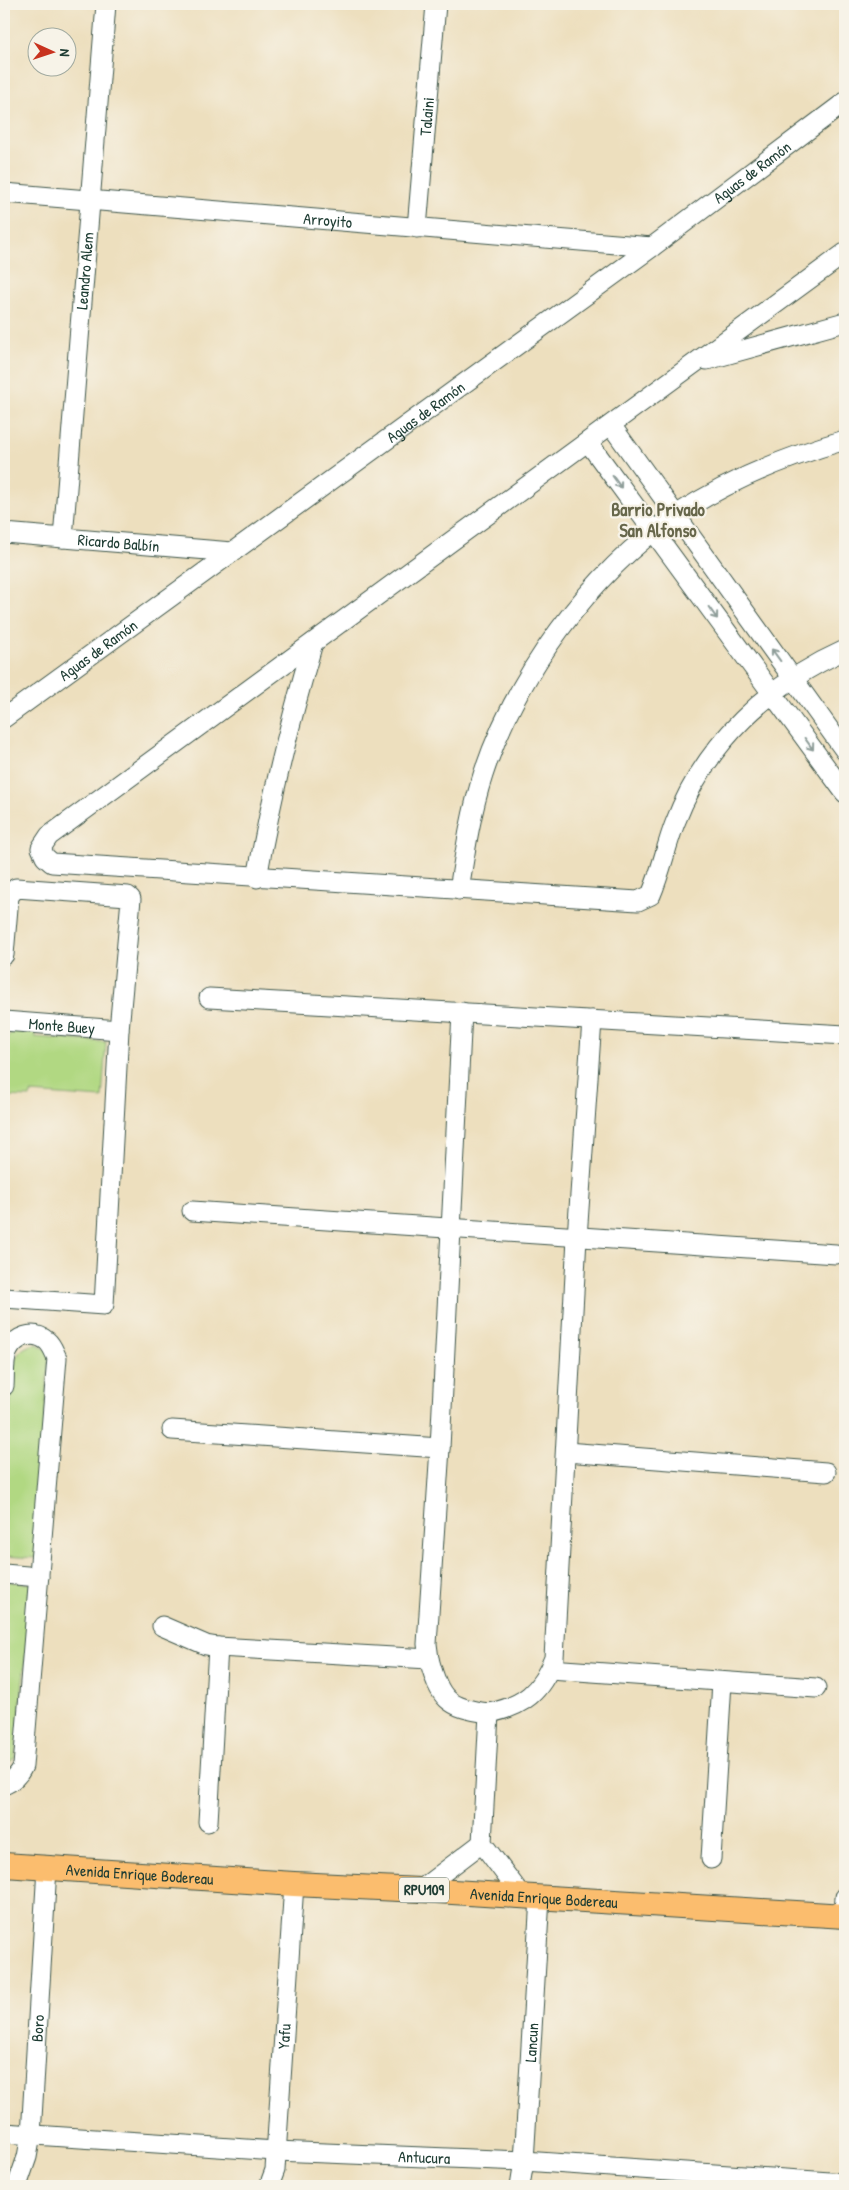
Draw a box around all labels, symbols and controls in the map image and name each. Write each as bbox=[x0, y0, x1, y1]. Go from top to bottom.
north arrow bbox=[28, 28, 78, 78]
text: N bbox=[56, 48, 75, 57]
street label: Talaini bbox=[414, 96, 439, 137]
street label: Aguas de Ramón bbox=[709, 136, 795, 208]
street label: Arroyito bbox=[303, 207, 354, 233]
street label: Leandro Alem bbox=[70, 231, 99, 310]
street label: Aguas de Ramón bbox=[382, 376, 469, 448]
one-way arrow bbox=[611, 475, 622, 488]
district label: Barrio Privado San Alfonso bbox=[611, 497, 706, 543]
street label: Ricardo Balbín bbox=[77, 528, 160, 557]
one-way arrow bbox=[708, 606, 718, 620]
street label: Aguas de Ramón bbox=[54, 614, 141, 686]
one-way arrow bbox=[771, 648, 781, 662]
one-way arrow bbox=[804, 736, 814, 750]
street label: Monte Buey bbox=[28, 1012, 96, 1039]
street label: Avenida Enrique Bodereau bbox=[65, 1858, 215, 1890]
road number: RPU109 bbox=[399, 1878, 449, 1902]
street label: Avenida Enrique Bodereau bbox=[469, 1882, 619, 1913]
street label: Boro bbox=[26, 2013, 49, 2042]
street label: Yafu bbox=[272, 2022, 296, 2050]
street label: Lancun bbox=[519, 2022, 543, 2063]
street label: Antucura bbox=[398, 2145, 451, 2169]

